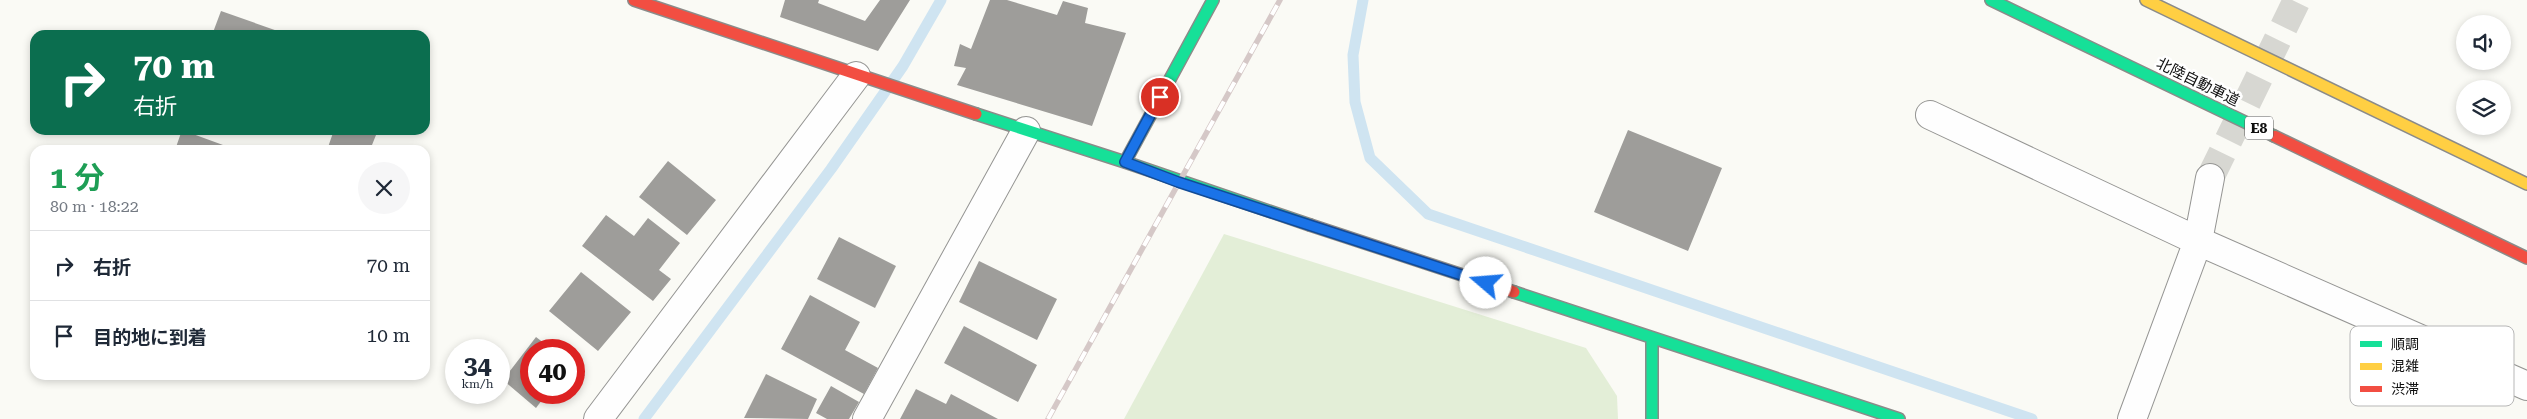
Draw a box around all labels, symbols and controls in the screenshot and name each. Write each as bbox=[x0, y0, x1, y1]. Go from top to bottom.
map controls bbox=[2456, 15, 2511, 135]
button: sound bbox=[2456, 15, 2511, 70]
text: 70 m bbox=[133, 46, 215, 87]
icon: right bbox=[50, 50, 115, 115]
street label: 北陸自動車道 bbox=[2154, 54, 2242, 110]
pin bbox=[1139, 76, 1181, 118]
button: layers bbox=[2456, 80, 2511, 135]
icon: arrive bbox=[1146, 83, 1174, 111]
text: 右折 bbox=[133, 94, 177, 119]
road number: E8 bbox=[2245, 116, 2273, 140]
text: 1 分 bbox=[50, 160, 104, 195]
button: close bbox=[358, 162, 410, 214]
text: 80 m · 18:22 bbox=[50, 197, 139, 216]
icon: right bbox=[50, 252, 78, 280]
text: 70 m bbox=[367, 254, 410, 277]
text: 右折 bbox=[93, 256, 131, 279]
position arrow bbox=[1459, 256, 1511, 308]
icon: arrive bbox=[50, 322, 78, 350]
text: 10 m bbox=[367, 324, 410, 347]
text: 目的地に到着 bbox=[93, 326, 207, 349]
legend bbox=[2350, 326, 2514, 406]
text: 順調 bbox=[2391, 336, 2419, 352]
speed limit sign: 40 bbox=[520, 339, 585, 404]
text: 34 bbox=[463, 351, 492, 380]
text: 混雑 bbox=[2391, 358, 2419, 374]
text: km/h bbox=[461, 377, 494, 391]
text: 渋滞 bbox=[2391, 381, 2419, 397]

